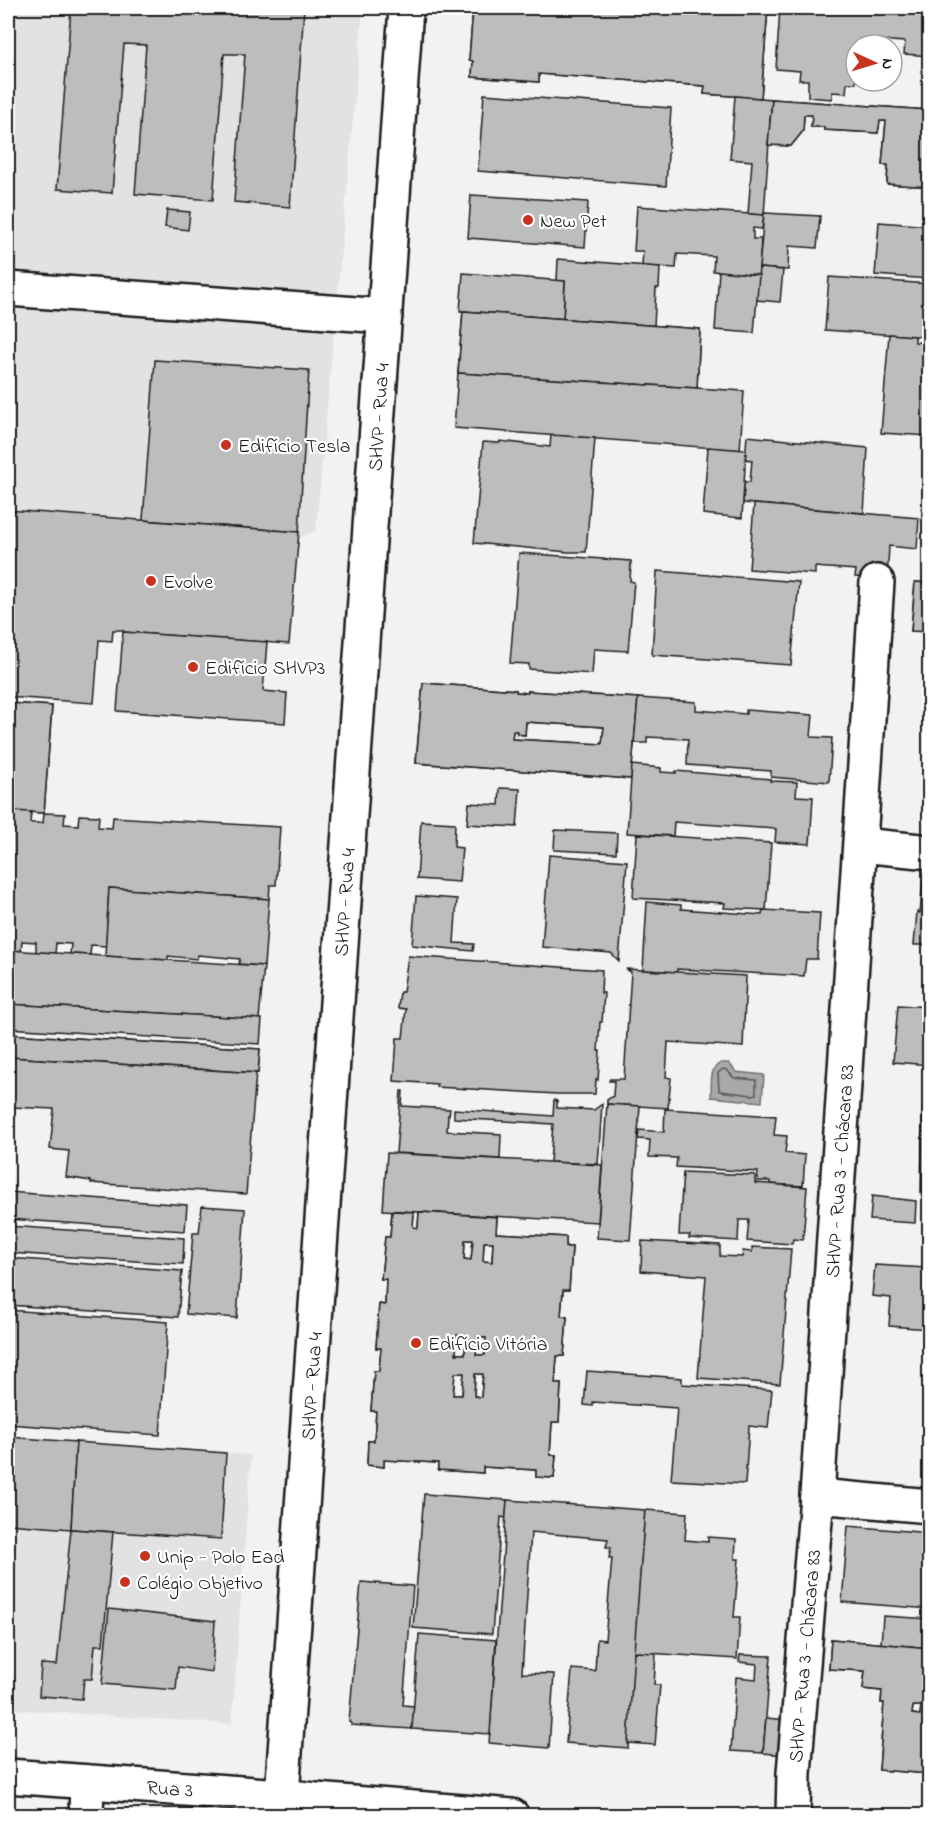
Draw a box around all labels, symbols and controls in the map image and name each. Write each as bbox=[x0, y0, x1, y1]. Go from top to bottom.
north arrow bbox=[844, 33, 904, 93]
text: N bbox=[875, 58, 899, 70]
place label: New Pet bbox=[540, 208, 607, 237]
marker: New Pet bbox=[521, 213, 535, 227]
street label: SHVP - Rua 4 bbox=[362, 362, 399, 472]
place label: Edifício Tesla bbox=[238, 433, 350, 462]
marker: Edifício Tesla bbox=[219, 438, 233, 452]
place label: Evolve bbox=[163, 569, 213, 598]
marker: Evolve bbox=[144, 574, 158, 588]
place label: Edifício SHVP3 bbox=[205, 655, 325, 684]
marker: Edifício SHVP3 bbox=[186, 660, 200, 674]
street label: SHVP - Rua 4 bbox=[328, 847, 365, 957]
street label: SHVP - Rua 3 - Chácara 83 bbox=[820, 1064, 863, 1279]
street label: SHVP - Rua 4 bbox=[295, 1331, 332, 1441]
place label: Edifício Vitória bbox=[428, 1331, 547, 1360]
marker: Edifício Vitória bbox=[409, 1336, 423, 1350]
place label: Unip - Polo Ead bbox=[157, 1544, 285, 1573]
street label: SHVP - Rua 3 - Chácara 83 bbox=[783, 1548, 830, 1764]
marker: Unip - Polo Ead bbox=[138, 1549, 152, 1563]
place label: Colégio Objetivo bbox=[137, 1570, 263, 1600]
marker: Colégio Objetivo bbox=[118, 1575, 132, 1589]
street label: Rua 3 bbox=[146, 1774, 194, 1807]

